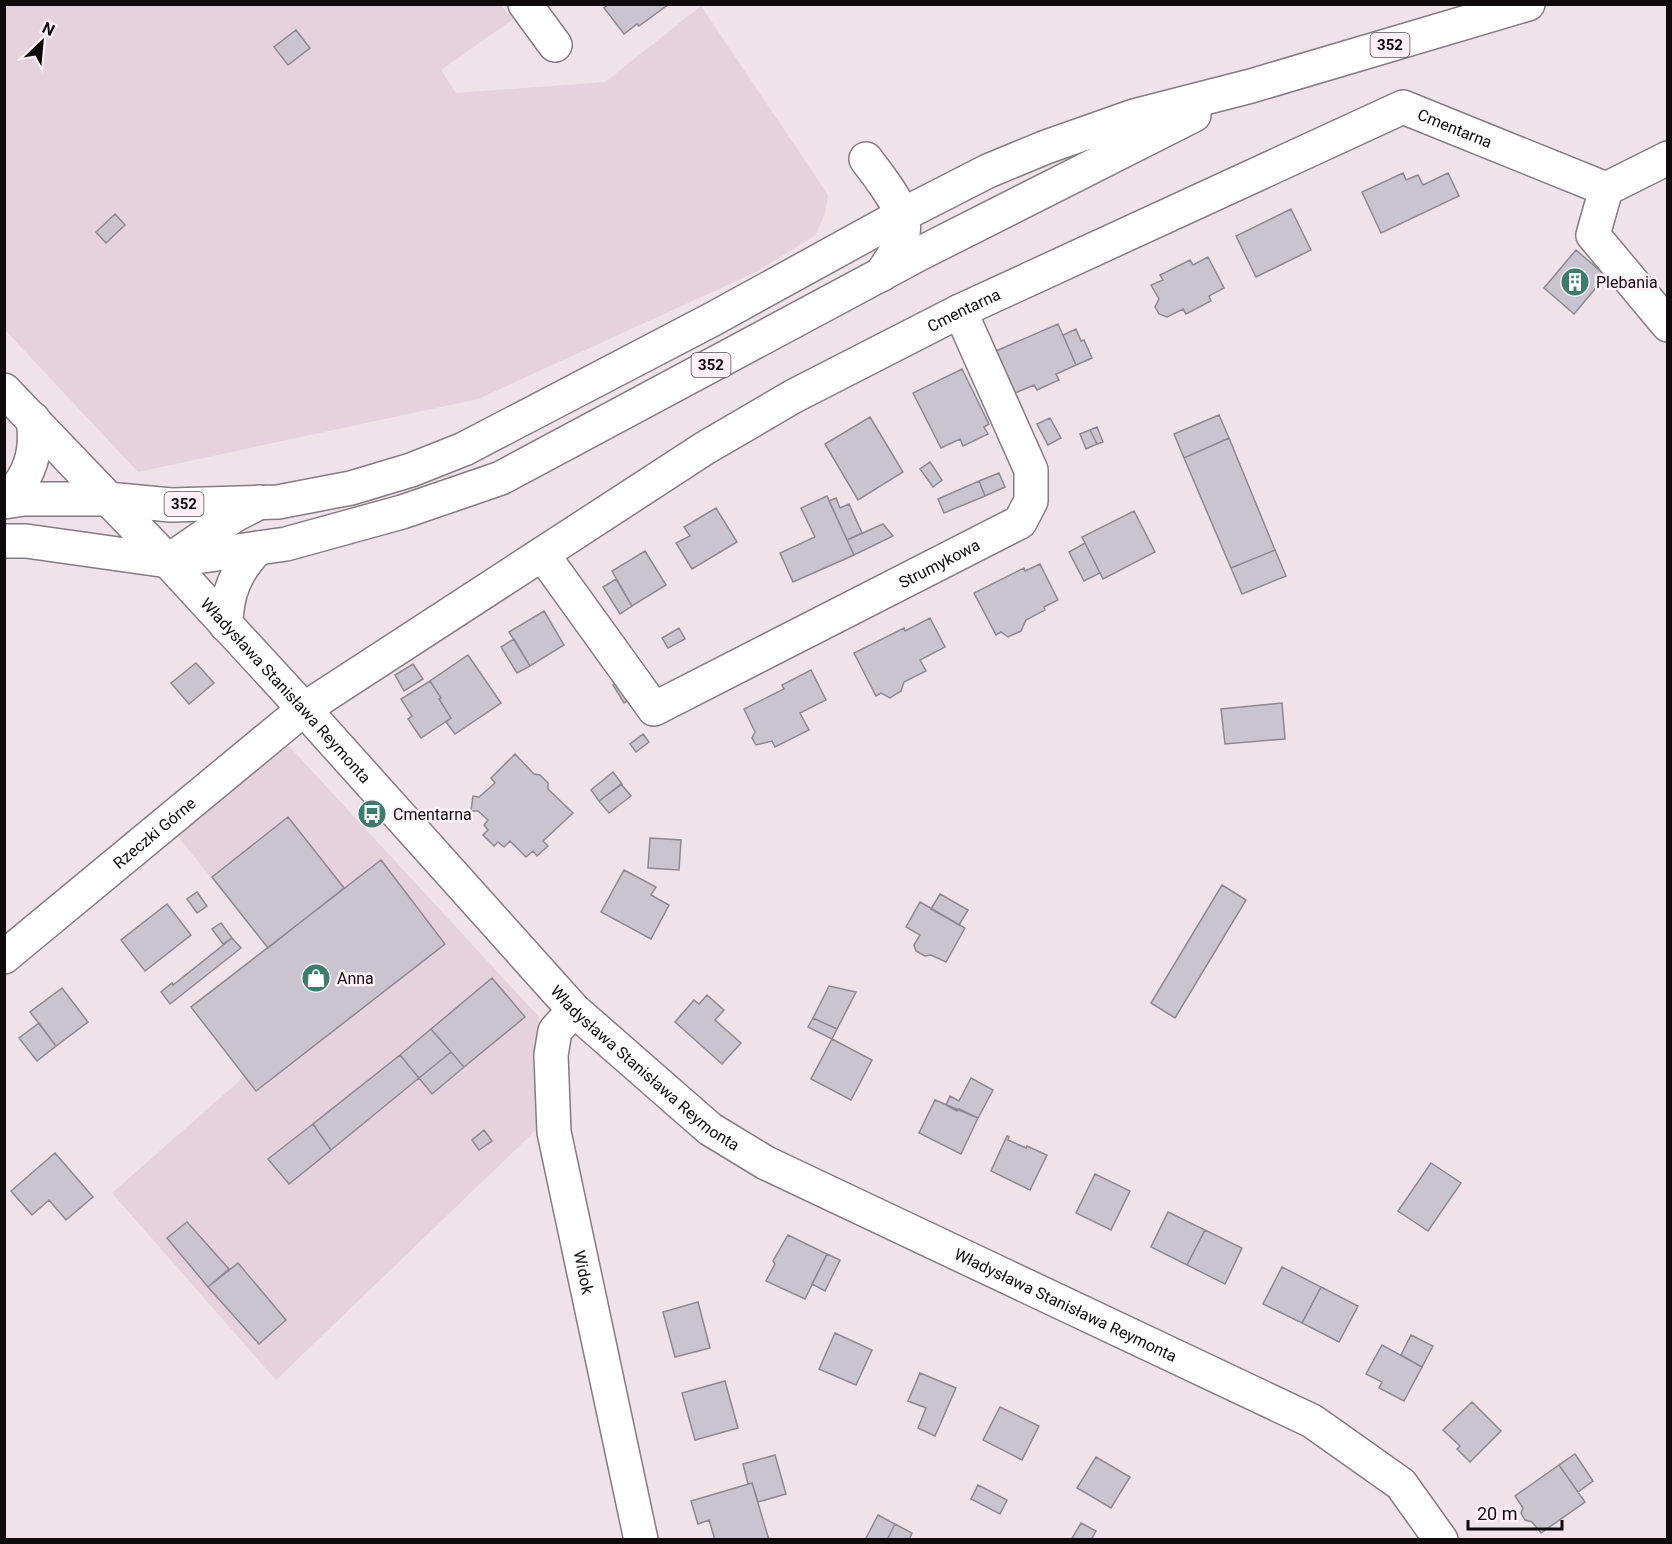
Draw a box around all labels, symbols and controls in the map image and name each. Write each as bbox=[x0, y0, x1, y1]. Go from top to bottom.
north arrow bbox=[12, 12, 72, 72]
text: N bbox=[39, 18, 58, 40]
road number: 352 bbox=[1370, 33, 1410, 57]
street label: Cmentarna bbox=[1415, 104, 1495, 152]
building icon: Plebania bbox=[1559, 266, 1591, 298]
place label: Plebania bbox=[1596, 273, 1658, 292]
street label: Cmentarna bbox=[924, 284, 1003, 336]
road number: 352 bbox=[692, 353, 730, 377]
road number: 352 bbox=[164, 492, 204, 516]
street label: Strumykowa bbox=[895, 535, 983, 592]
street label: Władysława Stanisława Reymonta bbox=[197, 594, 375, 787]
street label: Rzeczki Górne bbox=[109, 793, 199, 872]
bus stop icon: Cmentarna bbox=[356, 798, 388, 830]
place label: Cmentarna bbox=[393, 805, 472, 824]
shop icon: Anna bbox=[300, 962, 332, 994]
place label: Anna bbox=[337, 969, 374, 988]
street label: Władysława Stanisława Reymonta bbox=[547, 981, 743, 1154]
street label: Władysława Stanisława Reymonta bbox=[951, 1244, 1180, 1365]
street label: Widok bbox=[570, 1248, 598, 1297]
scale bar bbox=[1468, 1493, 1562, 1531]
text: 20 m bbox=[1477, 1503, 1517, 1524]

